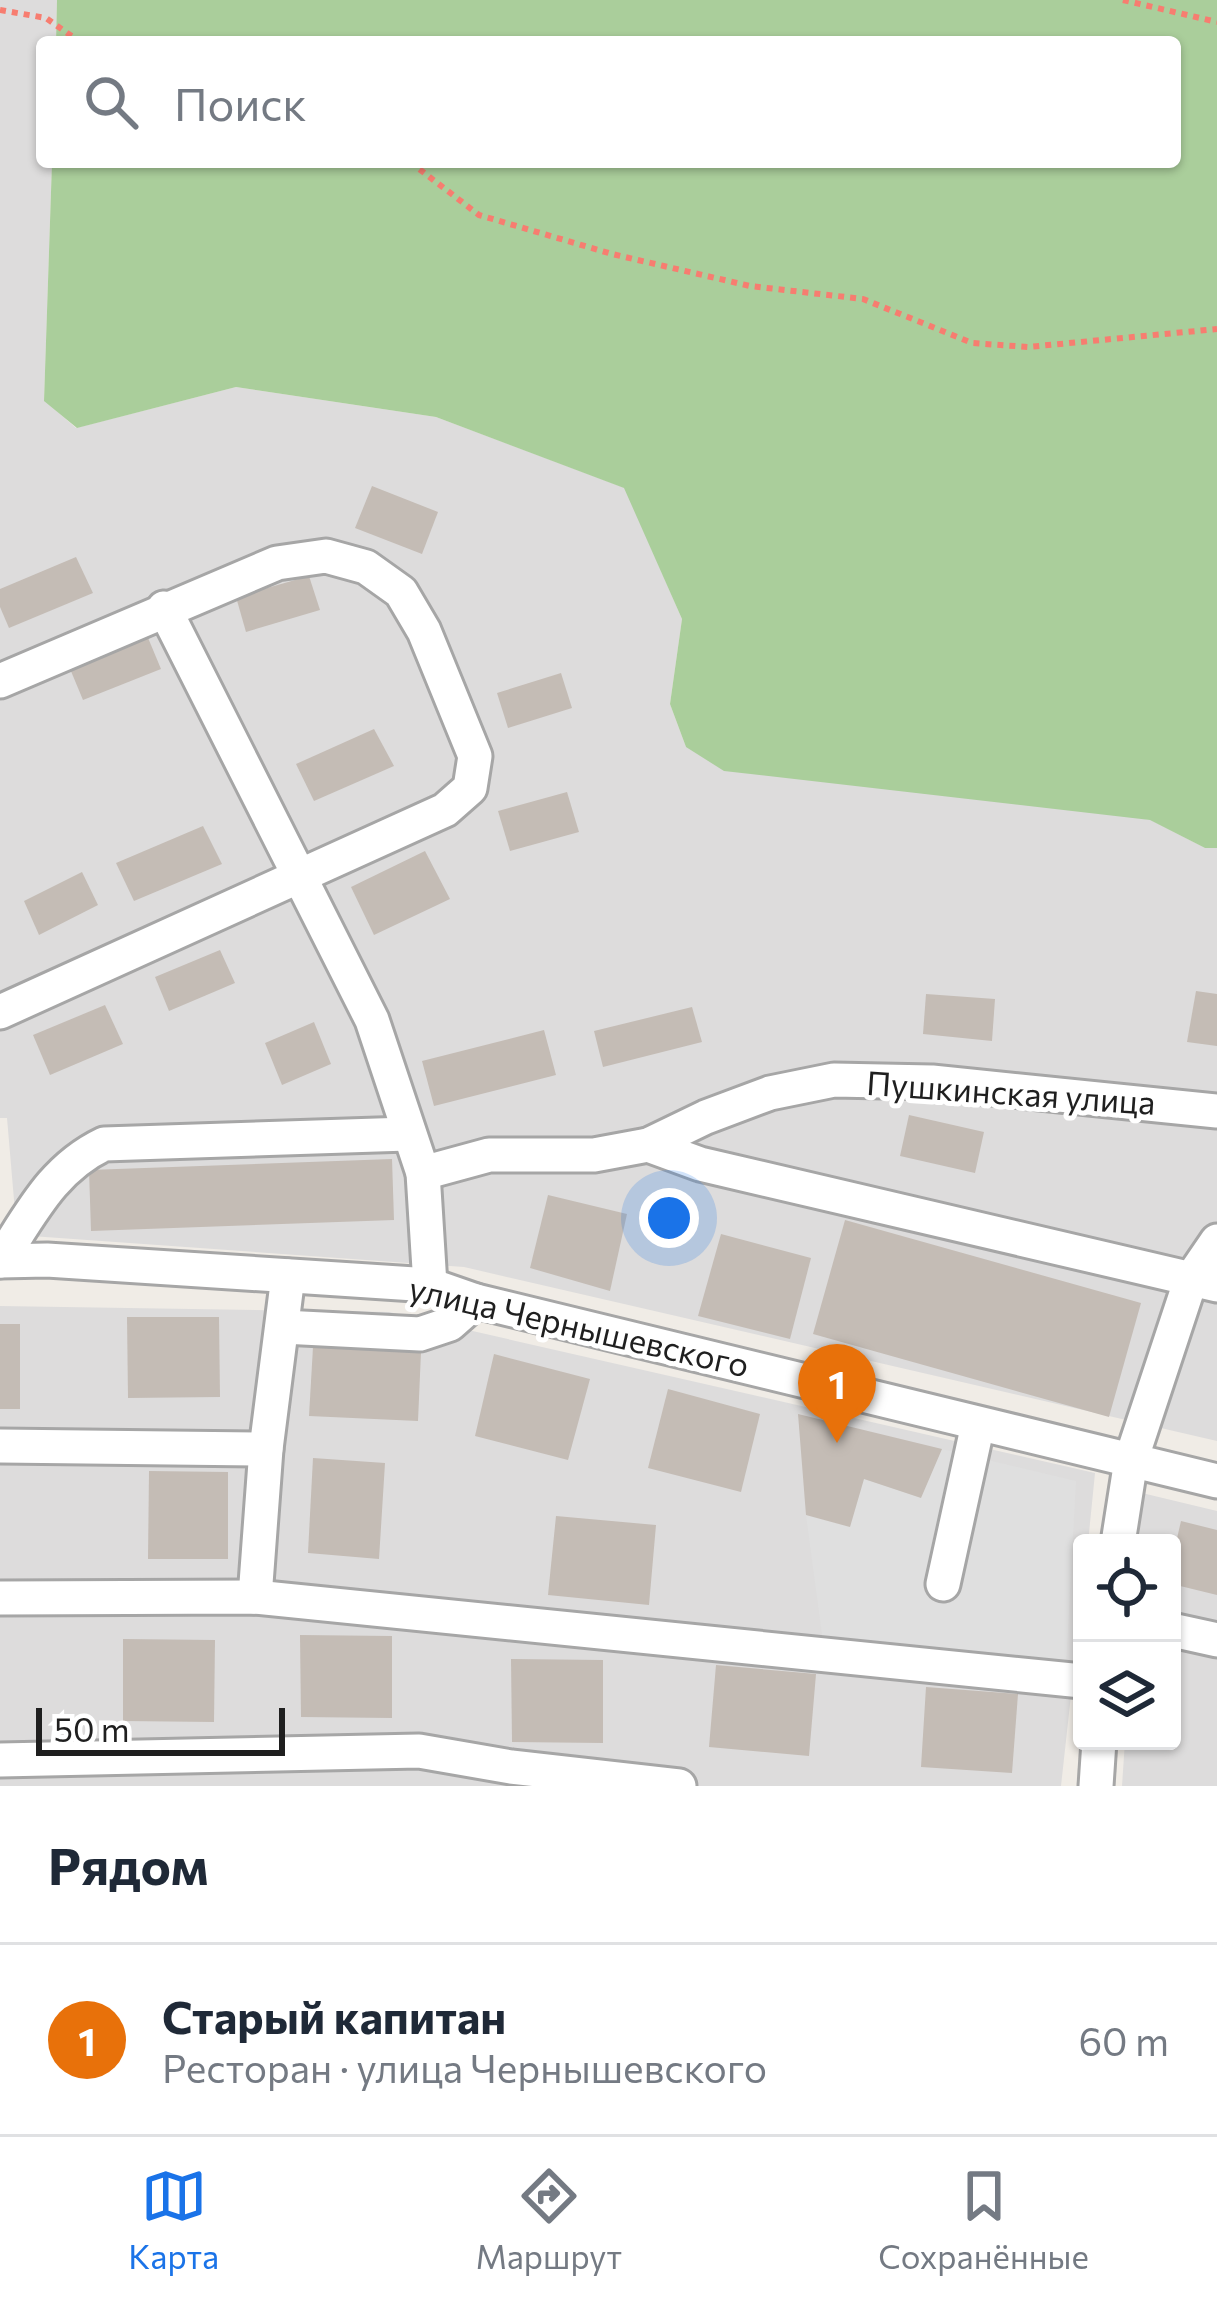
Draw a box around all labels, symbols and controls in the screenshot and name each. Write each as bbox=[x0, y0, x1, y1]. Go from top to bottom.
search box bbox=[36, 36, 1181, 168]
icon: search bbox=[78, 69, 144, 135]
text: Поиск bbox=[174, 75, 307, 130]
street label: Пушкинская улица bbox=[865, 1061, 1157, 1122]
your location bbox=[639, 1188, 699, 1248]
street label: улица Чернышевского bbox=[405, 1266, 753, 1385]
pin: 1 bbox=[798, 1344, 876, 1443]
map controls bbox=[1073, 1534, 1181, 1750]
button: locate bbox=[1073, 1534, 1181, 1642]
button: layers bbox=[1073, 1642, 1181, 1750]
scale bar bbox=[36, 1702, 285, 1755]
text: 50 m bbox=[54, 1708, 130, 1749]
text: Рядом bbox=[48, 1833, 209, 1896]
text: Старый капитан bbox=[162, 1988, 506, 2043]
text: 1 bbox=[78, 2016, 96, 2064]
text: 60 m bbox=[1078, 2016, 1169, 2064]
text: Ресторан · улица Чернышевского bbox=[162, 2043, 767, 2091]
tab: Карта bbox=[128, 2163, 219, 2276]
tab: Маршрут bbox=[475, 2163, 622, 2276]
tab: Сохранённые bbox=[878, 2163, 1089, 2276]

